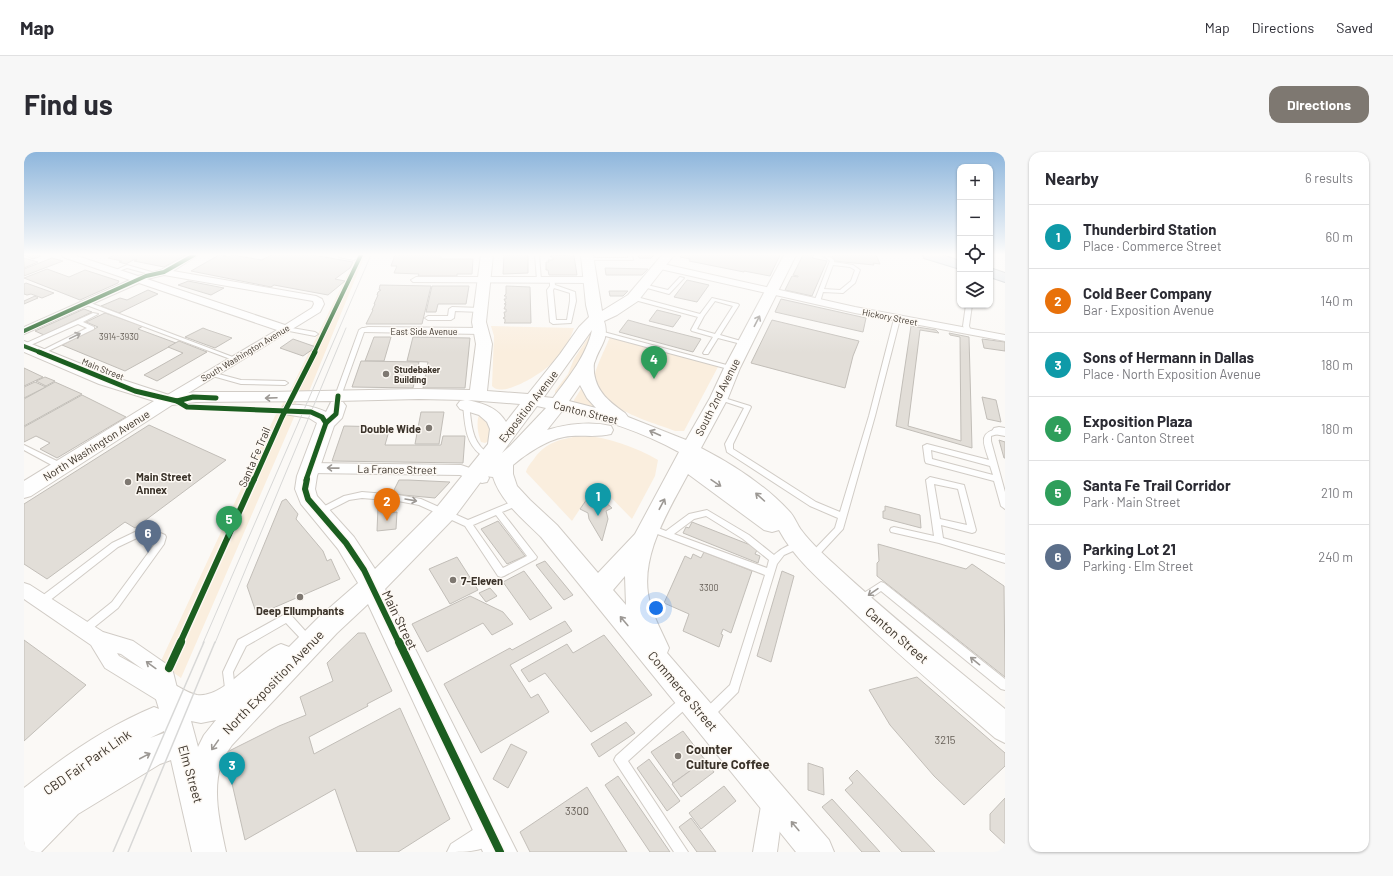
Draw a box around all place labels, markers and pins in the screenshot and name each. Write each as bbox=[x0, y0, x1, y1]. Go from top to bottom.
pin: 4 bbox=[641, 346, 667, 379]
place label: Studebaker Building bbox=[394, 364, 441, 385]
marker: Studebaker Building bbox=[381, 369, 391, 379]
place label: Double Wide bbox=[360, 422, 421, 435]
marker: Double Wide bbox=[424, 423, 434, 433]
place label: Main Street Annex bbox=[136, 470, 192, 496]
marker: Main Street Annex bbox=[123, 477, 133, 487]
pin: 1 bbox=[585, 483, 611, 516]
pin: 2 bbox=[374, 488, 400, 521]
pin: 5 bbox=[216, 506, 242, 539]
pin: 6 bbox=[135, 520, 161, 553]
place label: 7-Eleven bbox=[461, 574, 503, 587]
marker: 7-Eleven bbox=[448, 575, 458, 585]
marker: Deep Ellumphants bbox=[295, 592, 305, 602]
place label: Deep Ellumphants bbox=[256, 604, 344, 617]
place label: Counter Culture Coffee bbox=[686, 741, 770, 772]
marker: Counter Culture Coffee bbox=[673, 751, 683, 761]
pin: 3 bbox=[219, 752, 245, 785]

